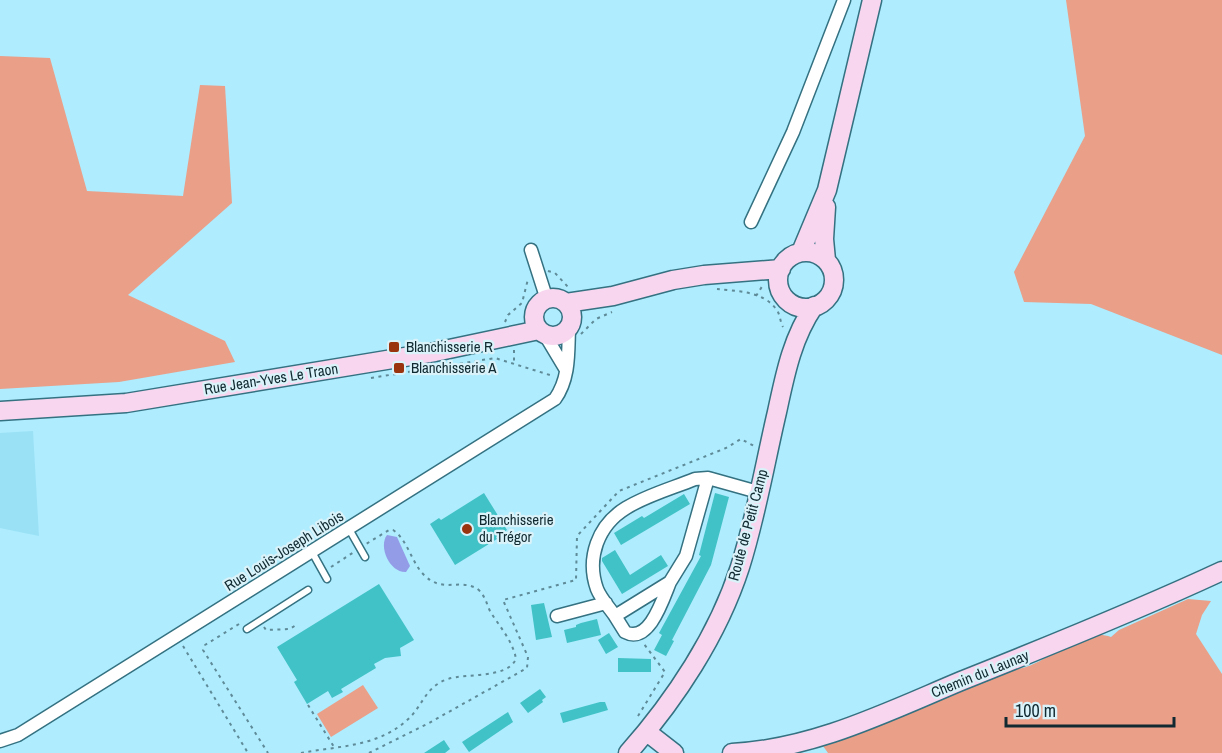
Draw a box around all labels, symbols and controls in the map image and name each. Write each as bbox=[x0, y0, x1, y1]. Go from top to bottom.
place label: Blanchisserie R bbox=[406, 336, 493, 357]
marker: Blanchisserie R bbox=[387, 340, 401, 354]
place label: Blanchisserie A bbox=[411, 357, 497, 378]
street label: Rue Jean-Yves Le Traon bbox=[202, 358, 339, 399]
marker: Blanchisserie A bbox=[392, 361, 406, 375]
street label: Route de Petit Camp bbox=[723, 467, 773, 583]
street label: Rue Louis-Joseph Libois bbox=[220, 505, 347, 596]
place label: Blanchisserie du Trégor bbox=[479, 509, 554, 547]
marker: Blanchisserie du Trégor bbox=[460, 522, 474, 536]
street label: Chemin du Launay bbox=[928, 644, 1033, 703]
scale bar bbox=[1006, 690, 1174, 728]
text: 100 m bbox=[1015, 698, 1056, 723]

